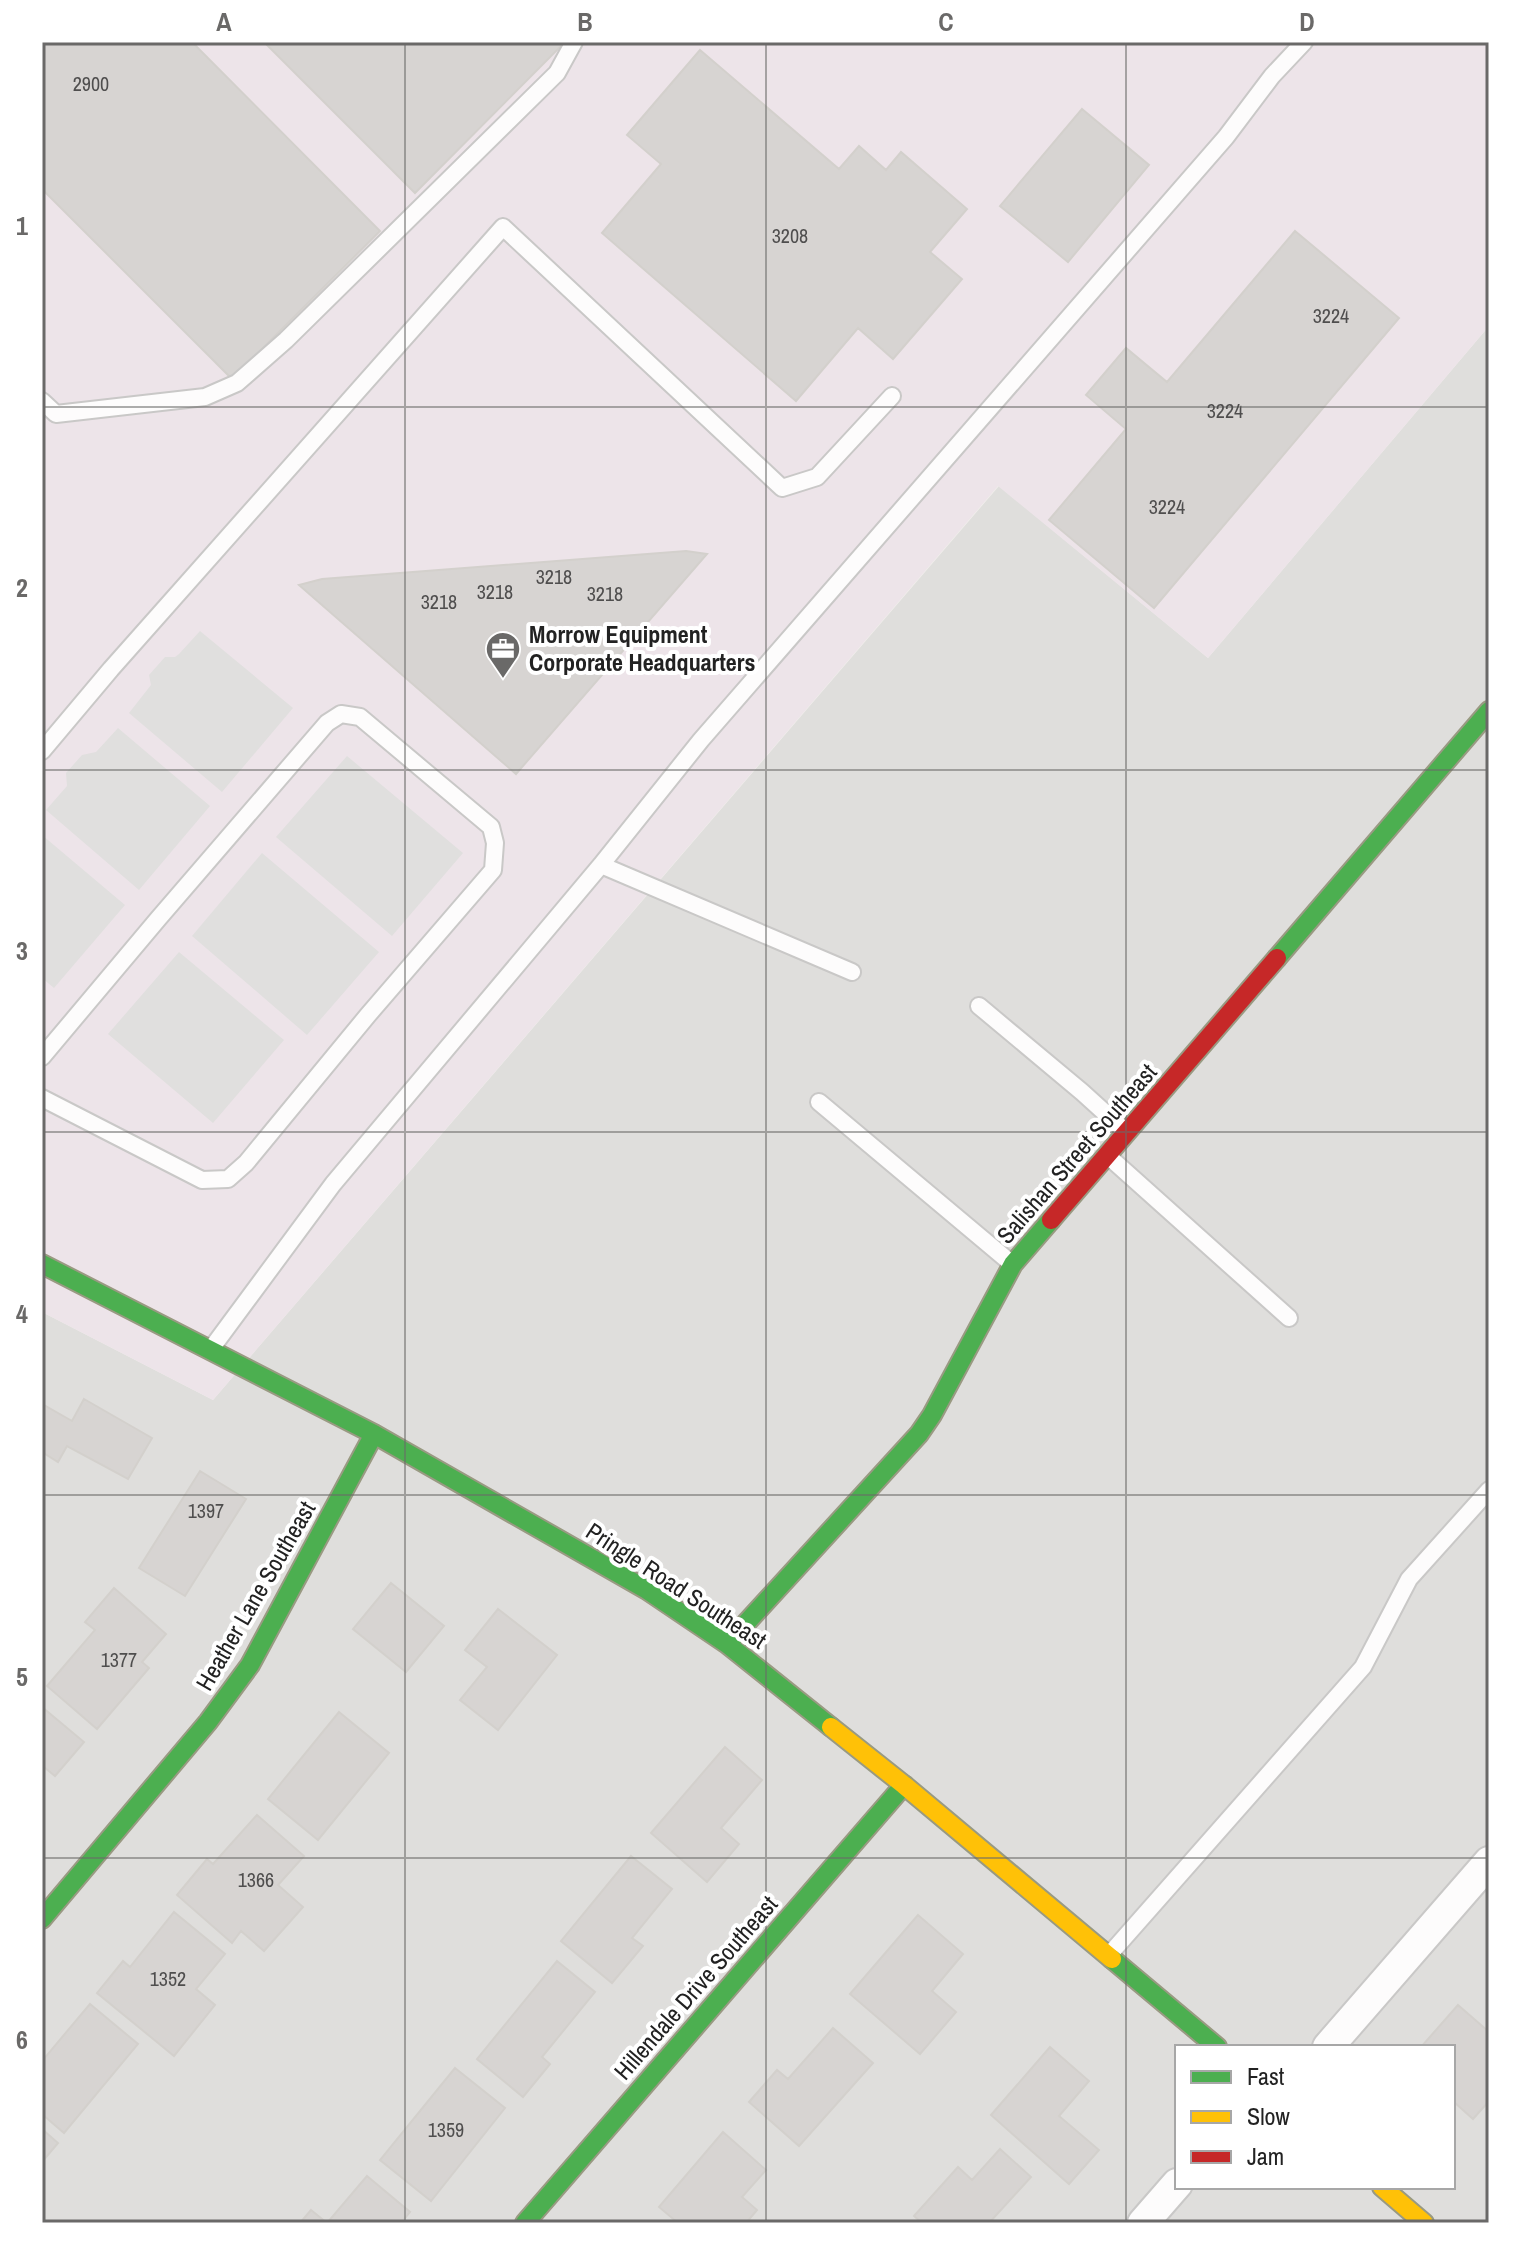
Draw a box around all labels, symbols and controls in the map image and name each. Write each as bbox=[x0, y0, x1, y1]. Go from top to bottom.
text: A bbox=[216, 4, 232, 39]
text: B bbox=[577, 4, 593, 39]
text: C bbox=[938, 4, 954, 39]
text: D bbox=[1299, 4, 1315, 39]
house number: 2900 bbox=[73, 70, 109, 97]
text: 1 bbox=[16, 208, 28, 243]
house number: 3208 bbox=[772, 222, 808, 249]
house number: 3224 bbox=[1313, 302, 1349, 329]
house number: 3224 bbox=[1207, 397, 1243, 424]
house number: 3224 bbox=[1149, 493, 1185, 520]
house number: 3218 bbox=[536, 563, 572, 590]
text: 2 bbox=[16, 570, 28, 605]
house number: 3218 bbox=[477, 578, 513, 605]
house number: 3218 bbox=[587, 580, 623, 607]
house number: 3218 bbox=[421, 588, 457, 615]
place label: Morrow Equipment Corporate Headquarters bbox=[529, 618, 755, 678]
office icon: Morrow Equipment Corporate Headquarters bbox=[484, 630, 522, 680]
text: 3 bbox=[16, 933, 28, 968]
street label: Salishan Street Southeast bbox=[989, 1056, 1164, 1250]
text: 4 bbox=[16, 1296, 28, 1331]
street label: Heather Lane Southeast bbox=[188, 1495, 323, 1696]
house number: 1397 bbox=[188, 1497, 224, 1524]
street label: Pringle Road Southeast bbox=[580, 1515, 773, 1656]
house number: 1377 bbox=[101, 1646, 137, 1673]
text: 5 bbox=[16, 1659, 28, 1694]
house number: 1366 bbox=[238, 1866, 274, 1893]
street label: Hillendale Drive Southeast bbox=[606, 1888, 784, 2086]
house number: 1352 bbox=[150, 1965, 186, 1992]
text: 6 bbox=[16, 2022, 28, 2057]
legend bbox=[1175, 2045, 1455, 2189]
text: Fast bbox=[1247, 2060, 1285, 2092]
text: Slow bbox=[1247, 2100, 1290, 2132]
house number: 1359 bbox=[428, 2116, 464, 2143]
text: Jam bbox=[1247, 2140, 1284, 2172]

